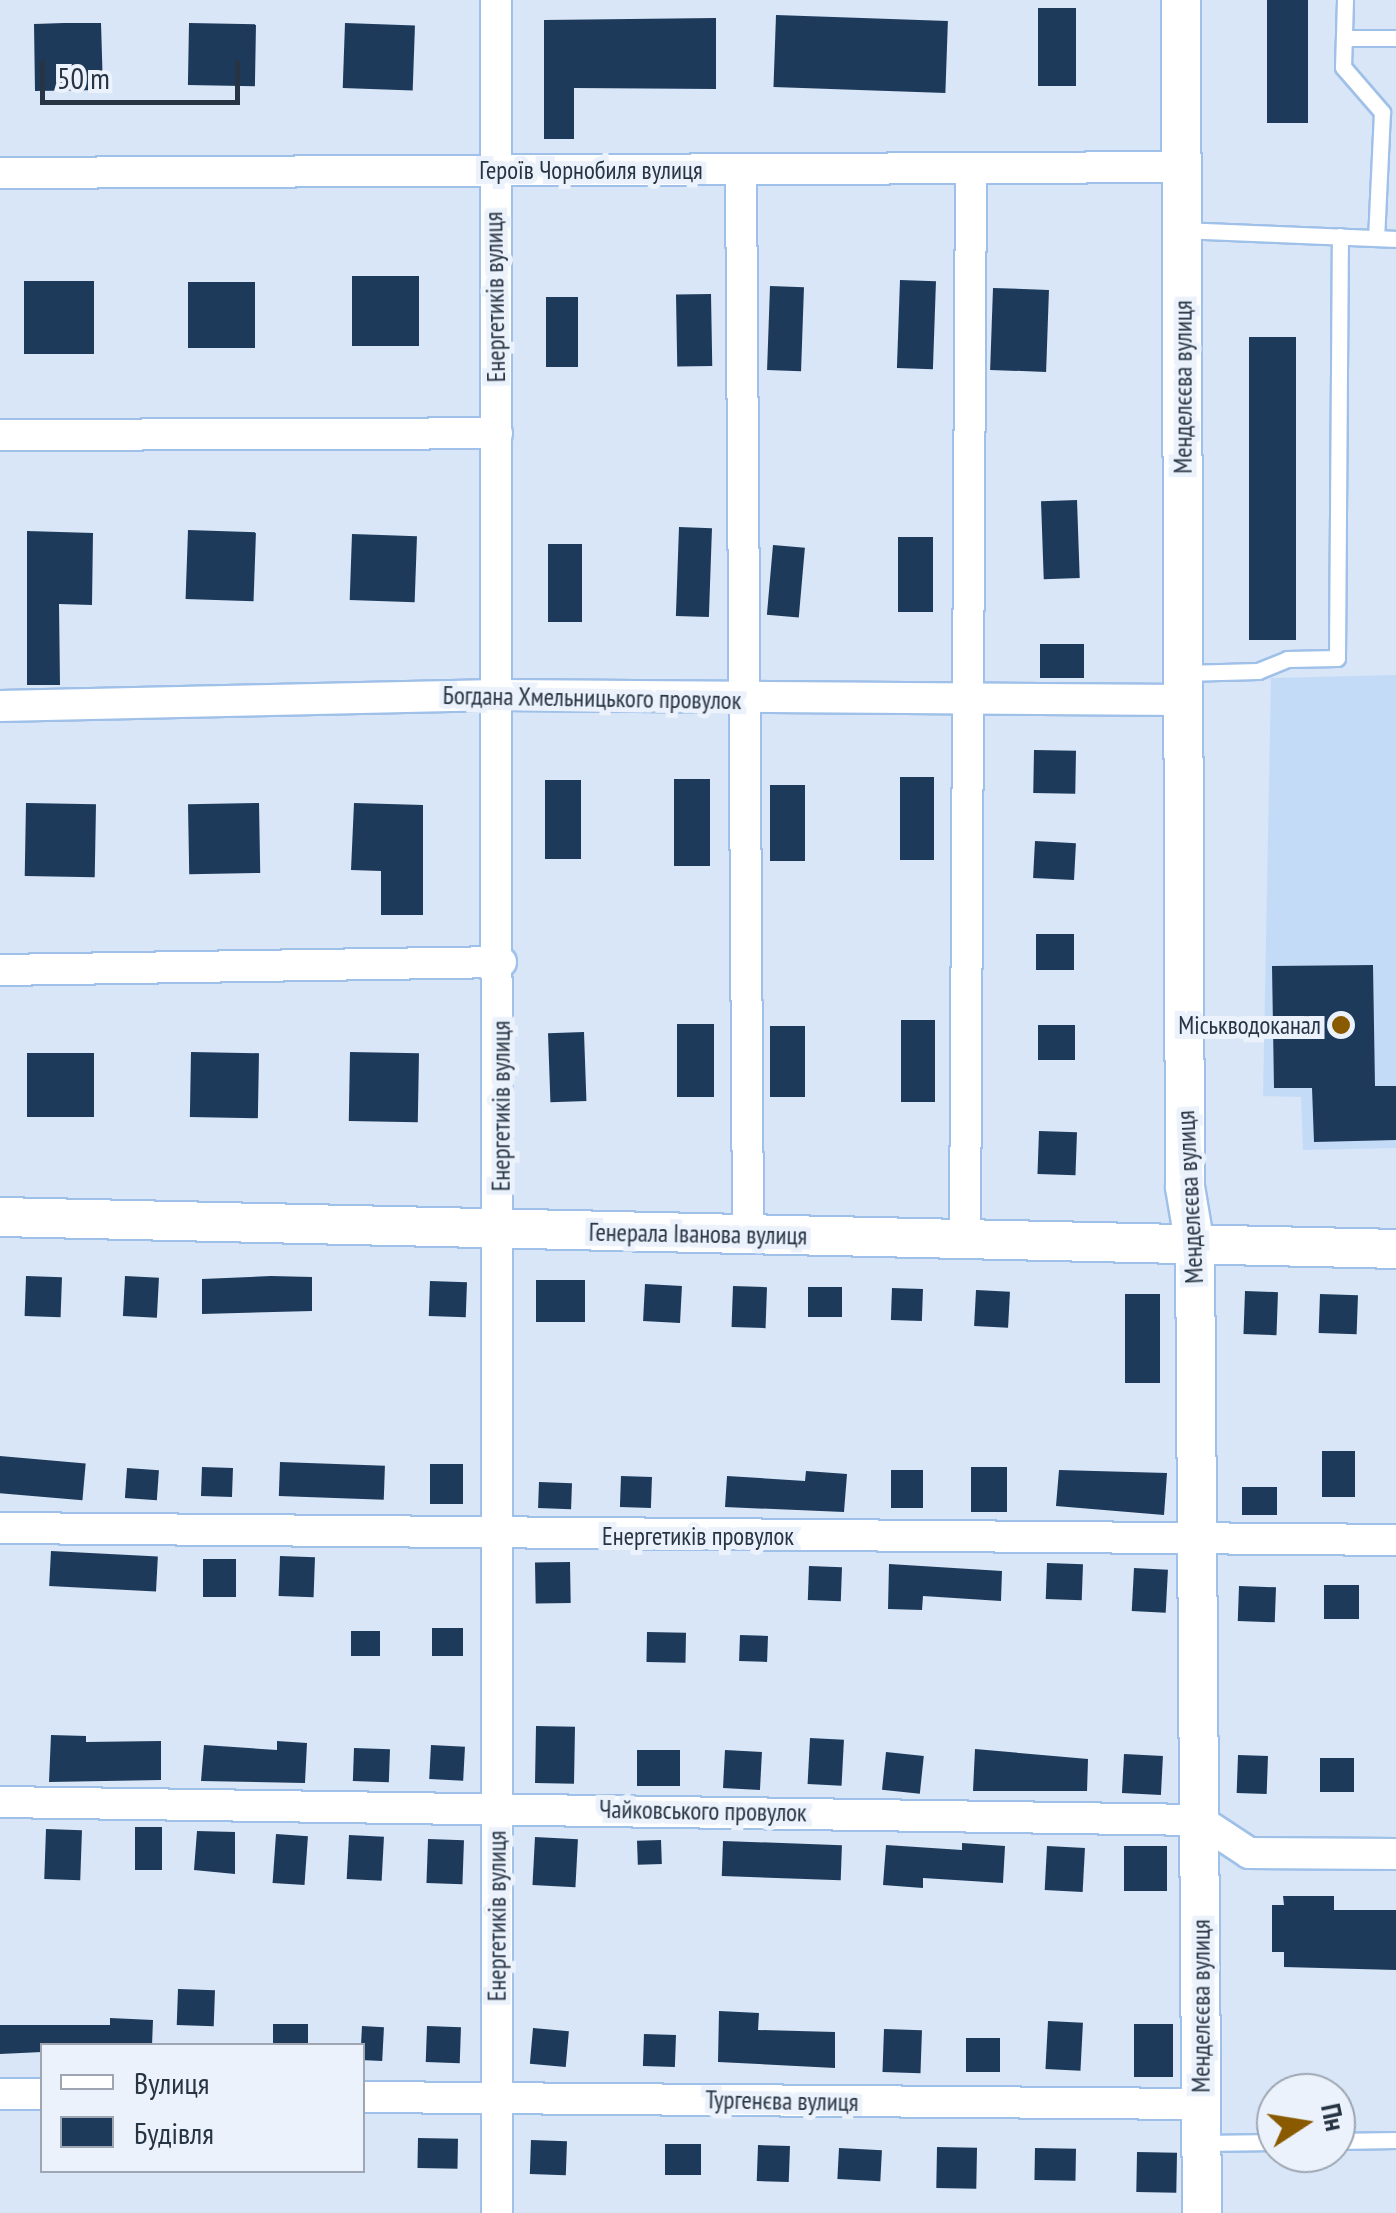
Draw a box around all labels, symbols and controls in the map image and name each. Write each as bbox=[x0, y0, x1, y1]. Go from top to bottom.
scale bar bbox=[45, 40, 245, 102]
text: 50 m bbox=[57, 58, 110, 97]
street label: Героїв Чорнобиля вулиця bbox=[479, 155, 703, 185]
street label: Енергетиків вулиця bbox=[479, 211, 511, 383]
street label: Менделєєва вулиця bbox=[1168, 300, 1198, 474]
street label: Богдана Хмельницького провулок bbox=[442, 680, 742, 716]
place label: Міськводоканал bbox=[1178, 1010, 1321, 1040]
marker: Міськводоканал bbox=[1330, 1014, 1352, 1036]
street label: Енергетиків вулиця bbox=[486, 1021, 516, 1191]
street label: Менделєєва вулиця bbox=[1170, 1110, 1210, 1284]
street label: Генерала Іванова вулиця bbox=[589, 1217, 807, 1251]
street label: Енергетиків провулок bbox=[602, 1521, 794, 1551]
street label: Чайковського провулок bbox=[599, 1794, 807, 1828]
street label: Енергетиків вулиця bbox=[482, 1831, 512, 2001]
street label: Менделєєва вулиця bbox=[1186, 1919, 1216, 2093]
legend bbox=[40, 2043, 365, 2173]
text: Вулиця bbox=[134, 2063, 209, 2102]
north arrow bbox=[1256, 2073, 1356, 2173]
street label: Тургенєва вулиця bbox=[705, 2085, 859, 2117]
text: Пн bbox=[1313, 2100, 1355, 2134]
text: Будівля bbox=[134, 2113, 214, 2152]

